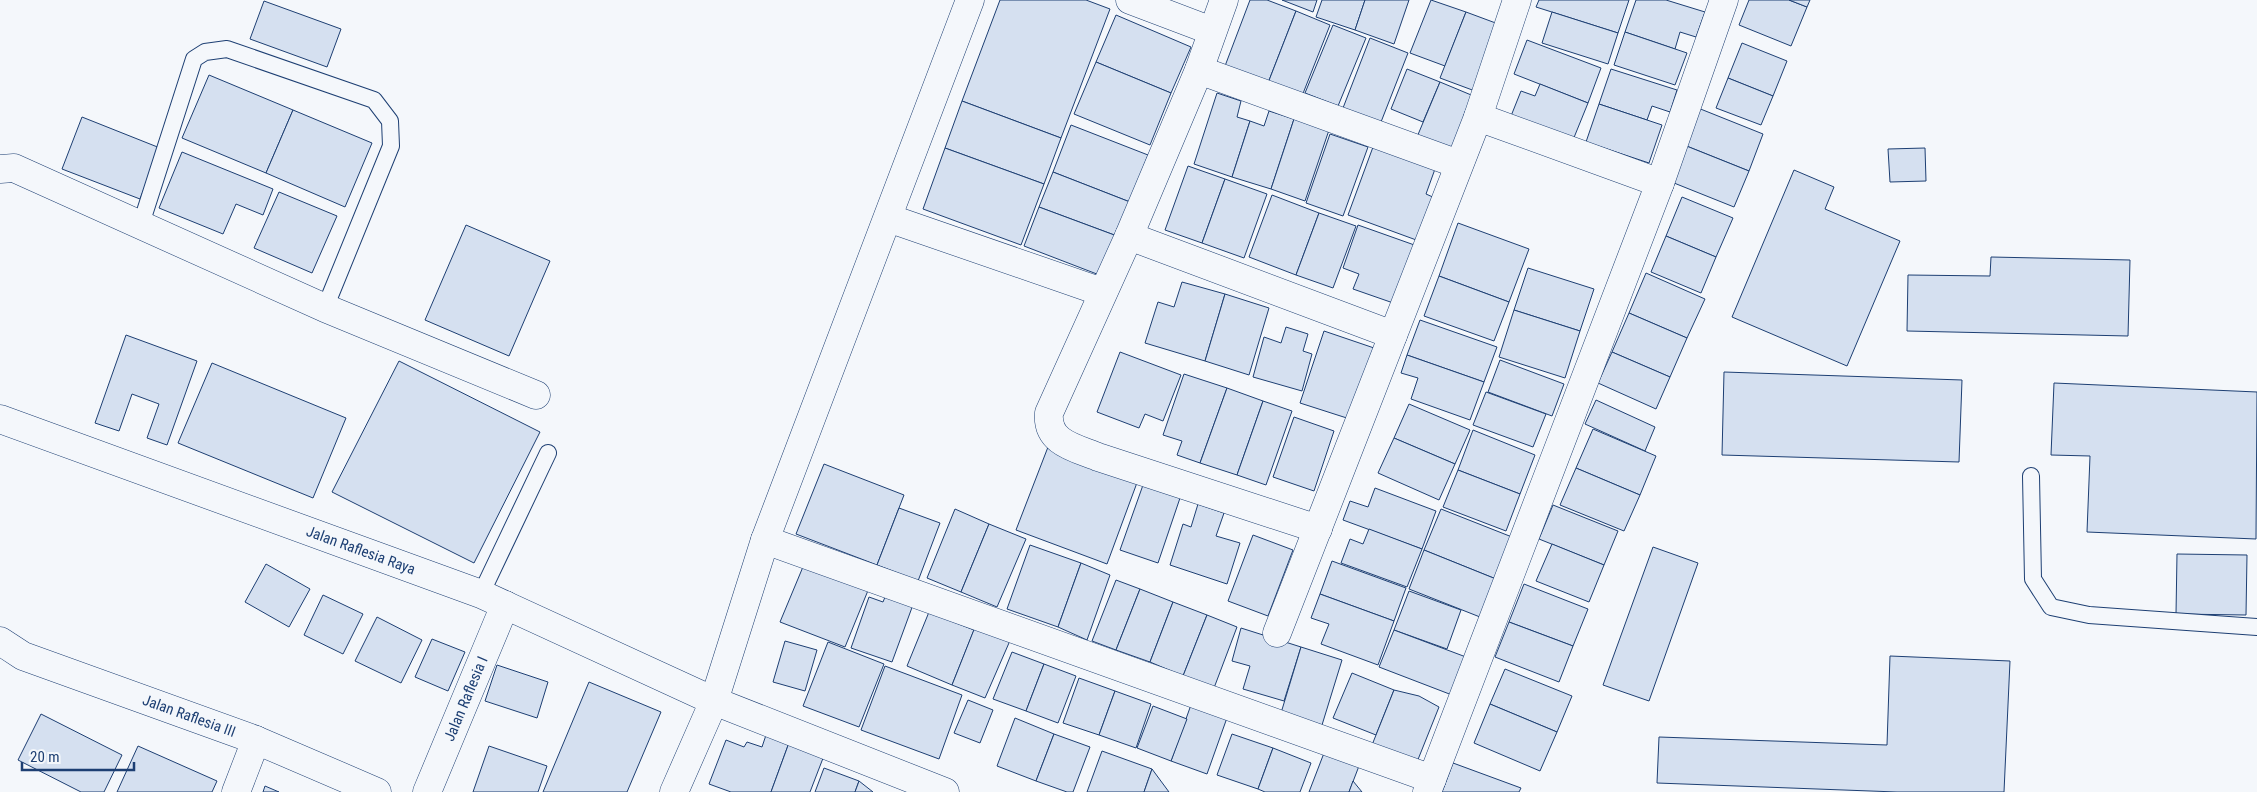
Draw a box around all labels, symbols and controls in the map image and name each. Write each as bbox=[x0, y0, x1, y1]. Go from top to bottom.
street label: Jalan Raflesia Raya bbox=[304, 522, 418, 578]
street label: Jalan Raflesia I bbox=[440, 654, 492, 744]
street label: Jalan Raflesia III bbox=[140, 691, 238, 741]
scale bar bbox=[22, 740, 135, 772]
text: 20 m bbox=[30, 748, 60, 766]

